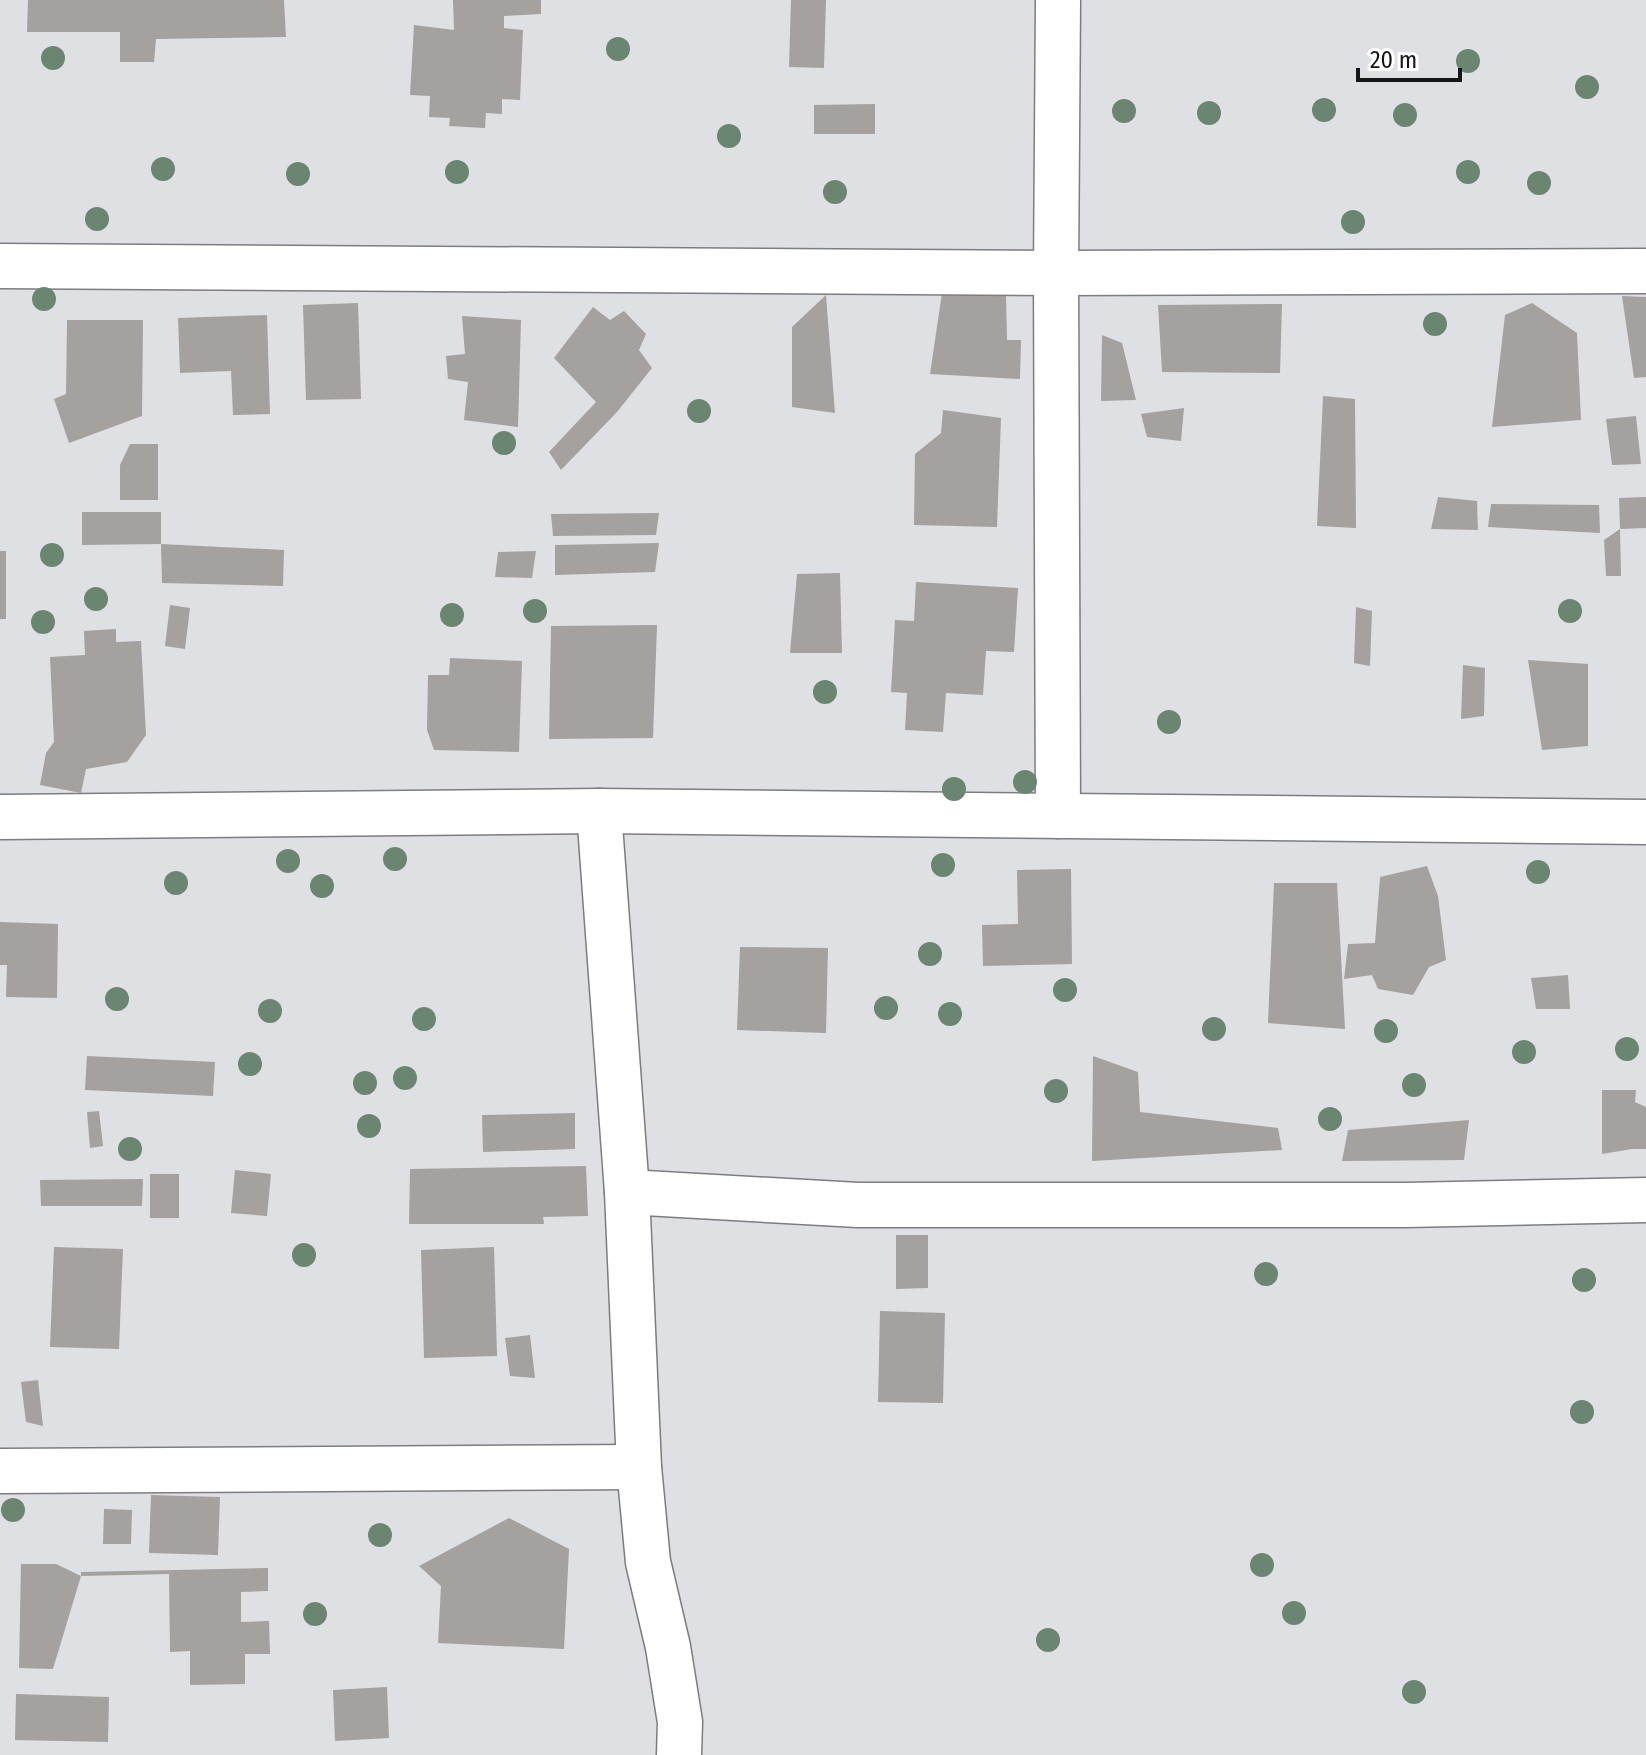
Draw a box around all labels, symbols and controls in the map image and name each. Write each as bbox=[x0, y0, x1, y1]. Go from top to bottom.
scale bar bbox=[1358, 32, 1460, 82]
text: 20 m bbox=[1370, 46, 1417, 74]

